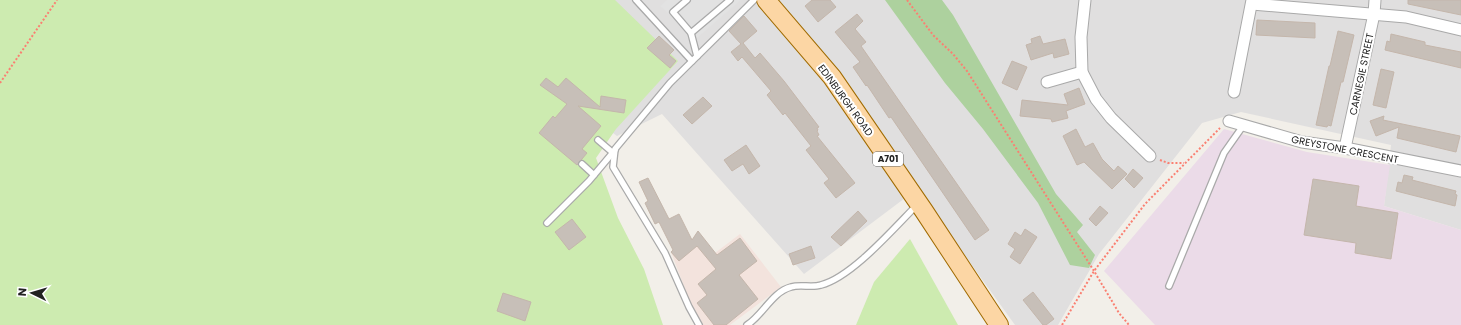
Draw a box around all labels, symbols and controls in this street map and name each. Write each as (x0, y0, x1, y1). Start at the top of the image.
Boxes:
street label: CARNEGIE STREET (1345, 31, 1378, 117)
street label: EDINBURGH ROAD (814, 61, 877, 139)
street label: GREYSTONE CRESCENT (1290, 132, 1400, 167)
road number: A701 (873, 152, 903, 166)
north arrow (12, 273, 52, 313)
text: N (14, 287, 30, 297)

